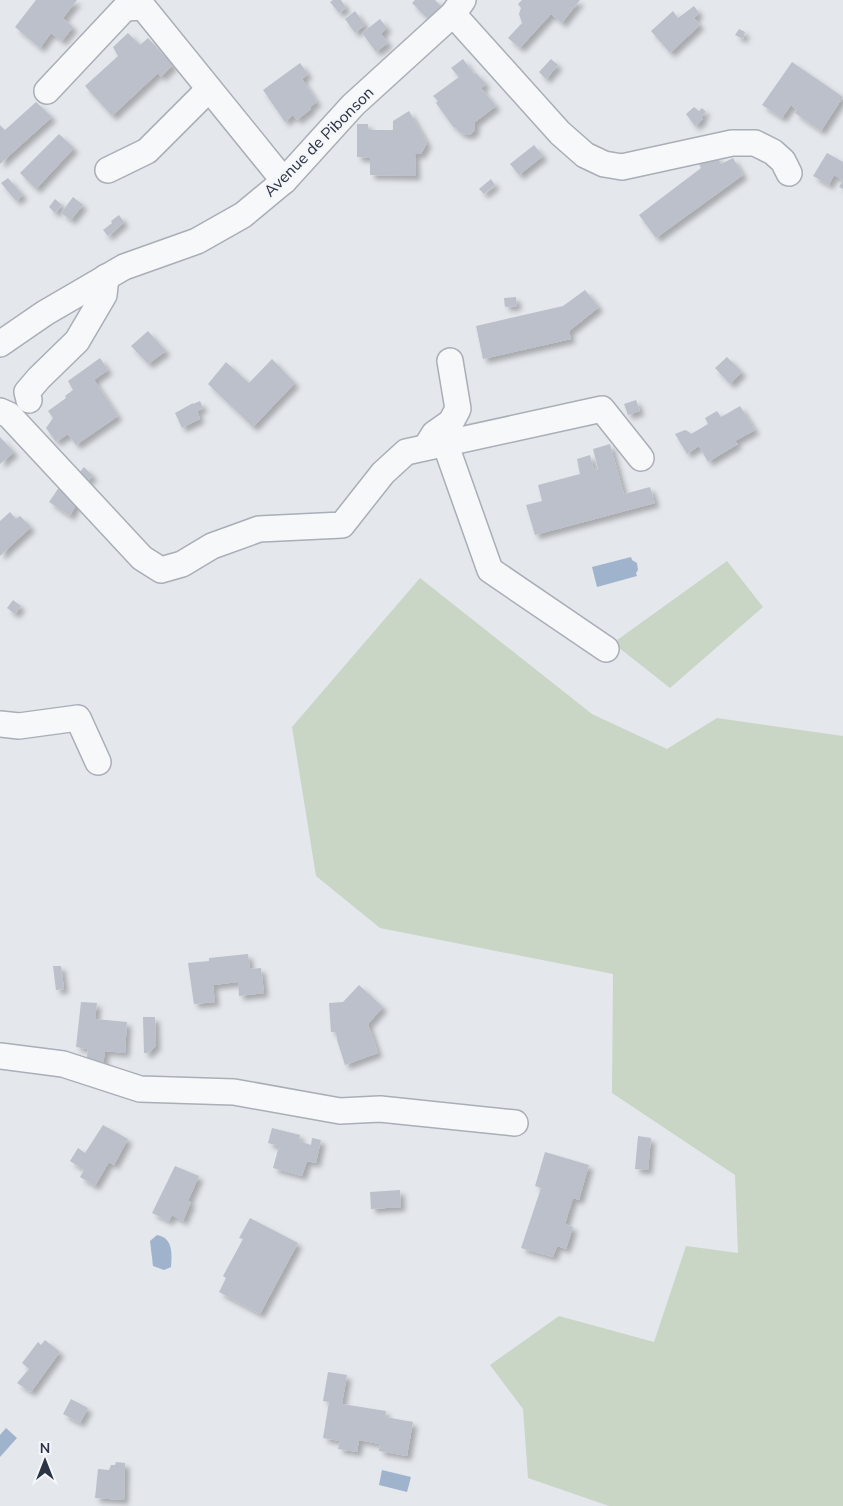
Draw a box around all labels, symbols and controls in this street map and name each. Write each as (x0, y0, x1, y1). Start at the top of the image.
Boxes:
street label: Avenue de Pibonson (259, 82, 379, 202)
north arrow (20, 1436, 70, 1486)
text: N (40, 1439, 50, 1458)

